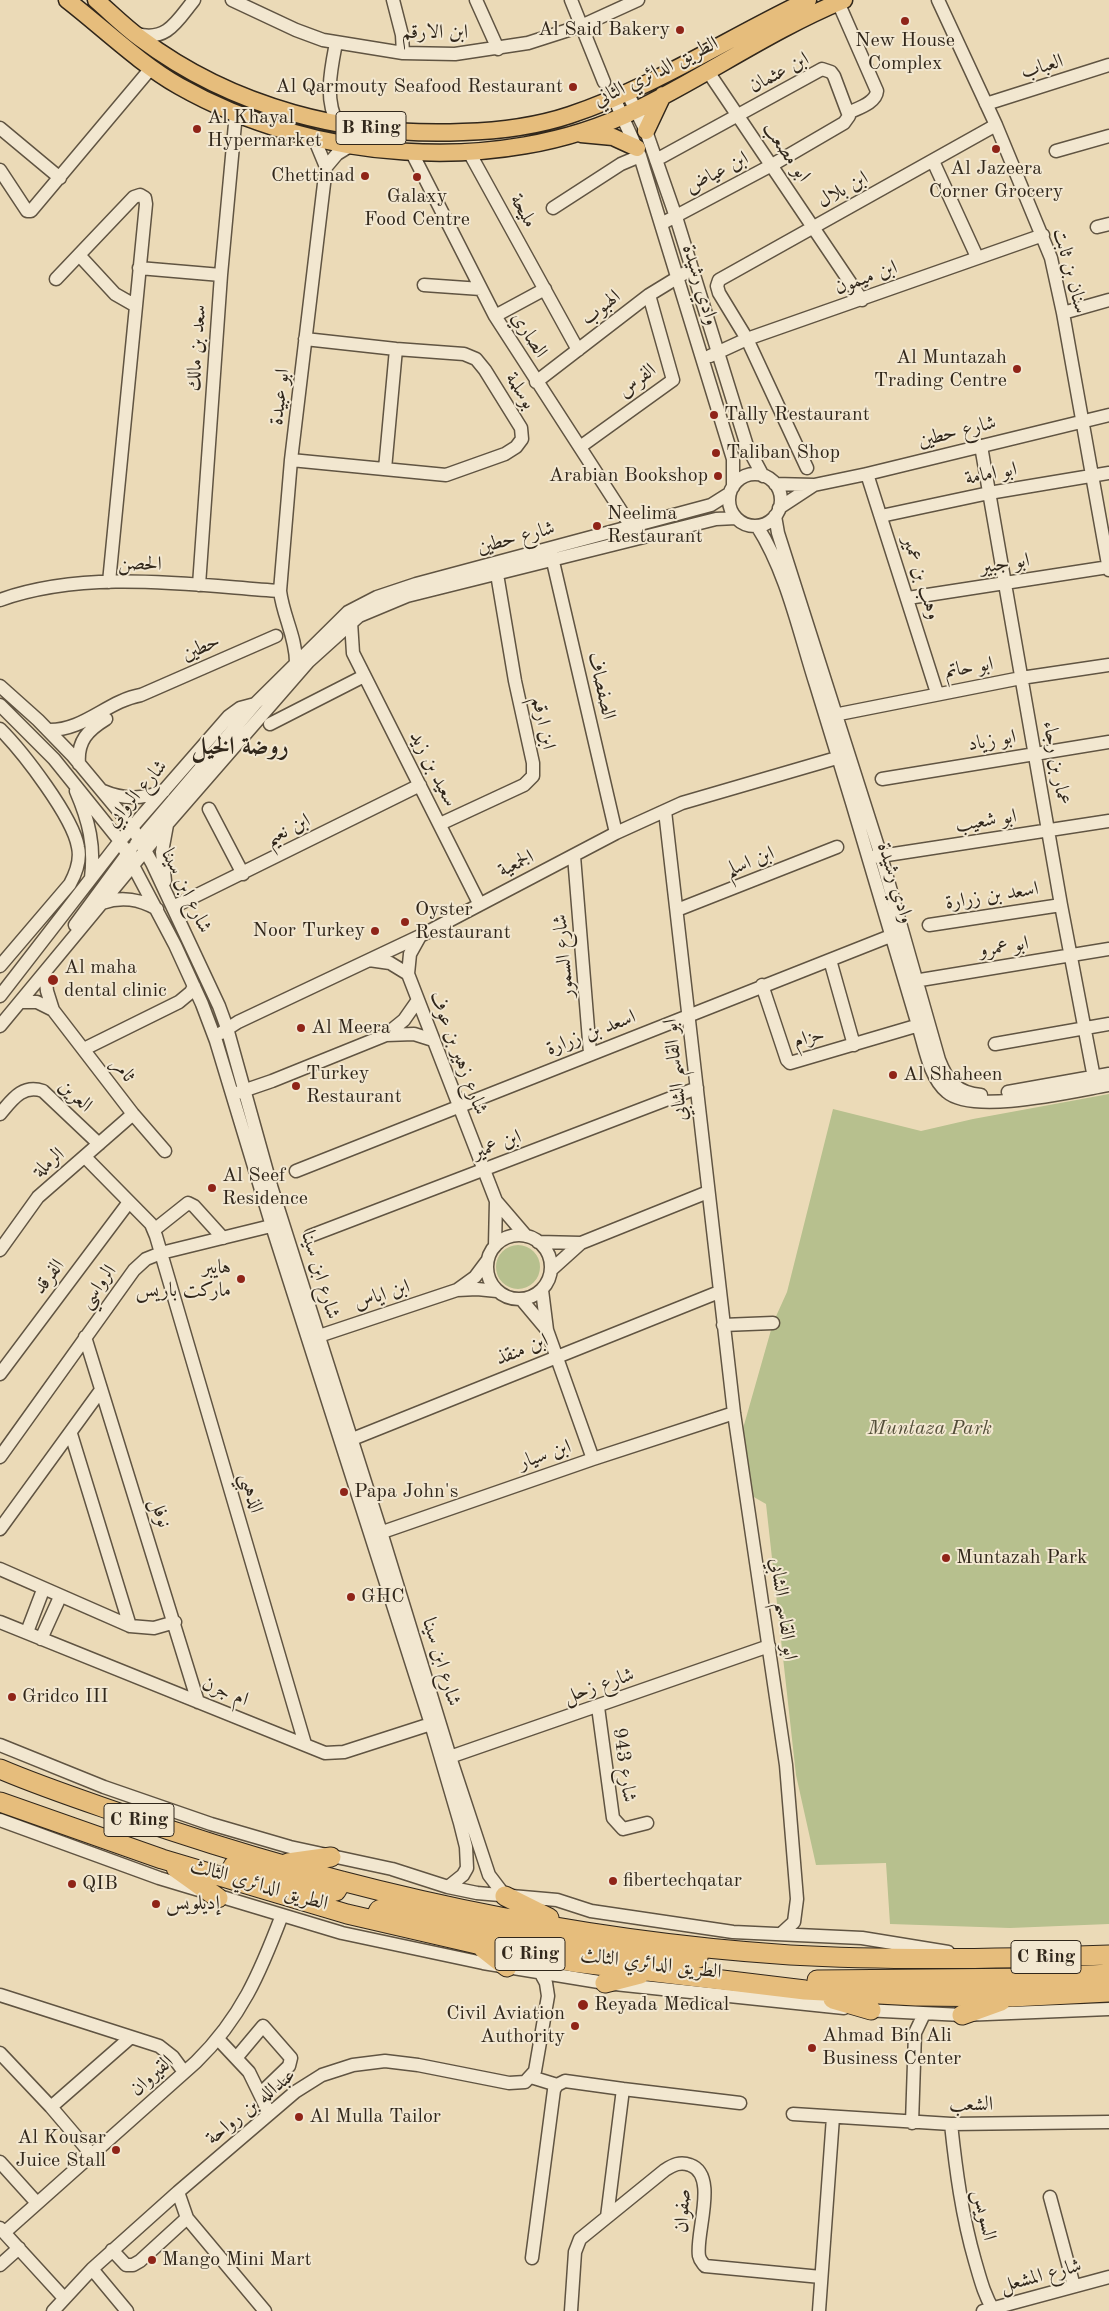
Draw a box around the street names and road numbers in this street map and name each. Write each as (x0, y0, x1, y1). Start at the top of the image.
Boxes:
street label: ابن الارقم (402, 21, 468, 45)
street label: الطريق الدائري الثاني (590, 31, 722, 113)
street label: ابن عثمان (745, 47, 813, 99)
street label: العباب (1018, 49, 1066, 85)
road number: B Ring (336, 112, 406, 144)
street label: ابو مصعب (757, 117, 815, 187)
street label: ابن عياض (681, 146, 753, 200)
street label: ابن بلال (813, 166, 873, 214)
street label: مليحة (504, 190, 542, 232)
street label: سنان بن ثابت (1047, 226, 1093, 316)
street label: وادي رشيدة (676, 242, 724, 328)
street label: ابن ميمون (831, 256, 901, 300)
street label: الهبوب (576, 285, 626, 331)
street label: سعد بن مالك (182, 304, 212, 392)
street label: الصاري (506, 307, 552, 363)
street label: الفرس (613, 359, 661, 403)
street label: ابو عبيدة (265, 367, 295, 427)
street label: بوسلمة (499, 368, 541, 414)
street label: شارع حطين (915, 411, 999, 453)
street label: ابو امامة (963, 457, 1019, 491)
street label: شارع حطين (474, 516, 558, 560)
street label: وهب بن عمير (896, 533, 946, 623)
street label: ابو جبير (979, 548, 1031, 580)
street label: الحصن (118, 551, 162, 577)
street label: حطين (178, 629, 224, 667)
street label: الصفصاف (582, 650, 620, 722)
street label: ابو حاتم (943, 652, 995, 684)
street label: ابن ارقم (526, 694, 560, 752)
street label: عمار بن رجاء (1037, 719, 1075, 807)
street label: ابو زياد (966, 725, 1018, 757)
street label: سعيد بن زيد (404, 727, 462, 811)
street label: شارع الروابي (101, 755, 173, 833)
street label: ابو شعيب (954, 804, 1018, 838)
street label: ابن نعيم (262, 809, 314, 851)
street label: وادي رشيدة (871, 840, 919, 926)
street label: ابن اسلم (722, 841, 778, 883)
street label: شارع ابن سينا (155, 845, 217, 937)
street label: الجمعية (494, 845, 538, 883)
street label: اسعد بن زرارة (944, 877, 1040, 915)
street label: شارع السمور (548, 913, 580, 999)
street label: ابو عمرو (978, 931, 1030, 963)
street label: شارع زهير بن عوف (423, 988, 493, 1118)
street label: اسعد بن زرارة (543, 1005, 639, 1061)
street label: ابو القاسم الشابي (659, 1018, 693, 1122)
street label: حزام (791, 1022, 827, 1054)
street label: ثامر (106, 1053, 140, 1087)
street label: العرين (53, 1074, 97, 1118)
street label: ابن عمير (469, 1125, 525, 1165)
street label: الرملة (28, 1143, 70, 1183)
street label: شارع ابن سينا (295, 1228, 345, 1322)
street label: الفرقد (28, 1255, 70, 1299)
street label: الرواسي (74, 1260, 122, 1314)
street label: ابن اياس (351, 1275, 413, 1315)
street label: ابن منقذ (492, 1329, 552, 1371)
street label: ابن سيار (516, 1435, 574, 1475)
street label: الذهبي (234, 1470, 268, 1516)
street label: نوفل (144, 1495, 176, 1531)
street label: ابو القاسم الشابي (764, 1556, 802, 1662)
street label: شارع ابن سينا (416, 1615, 466, 1709)
street label: شارع زحل (560, 1663, 638, 1709)
street label: ام جرن (198, 1672, 252, 1712)
street label: شارع 943 (607, 1726, 641, 1804)
road number: C Ring (104, 1804, 174, 1836)
street label: الطريق الدائري الثالث (187, 1854, 331, 1916)
road number: C Ring (495, 1938, 565, 1970)
road number: C Ring (1011, 1940, 1081, 1974)
street label: الطريق الدائري الثالث (579, 1943, 723, 1985)
street label: القيروان (125, 2050, 179, 2102)
street label: عبدالله بن رواحة (201, 2063, 301, 2151)
street label: الشعب (949, 2093, 993, 2117)
street label: السويس (967, 2187, 1001, 2243)
street label: صفوان (670, 2188, 696, 2234)
street label: شارع المشعل (998, 2254, 1084, 2298)

